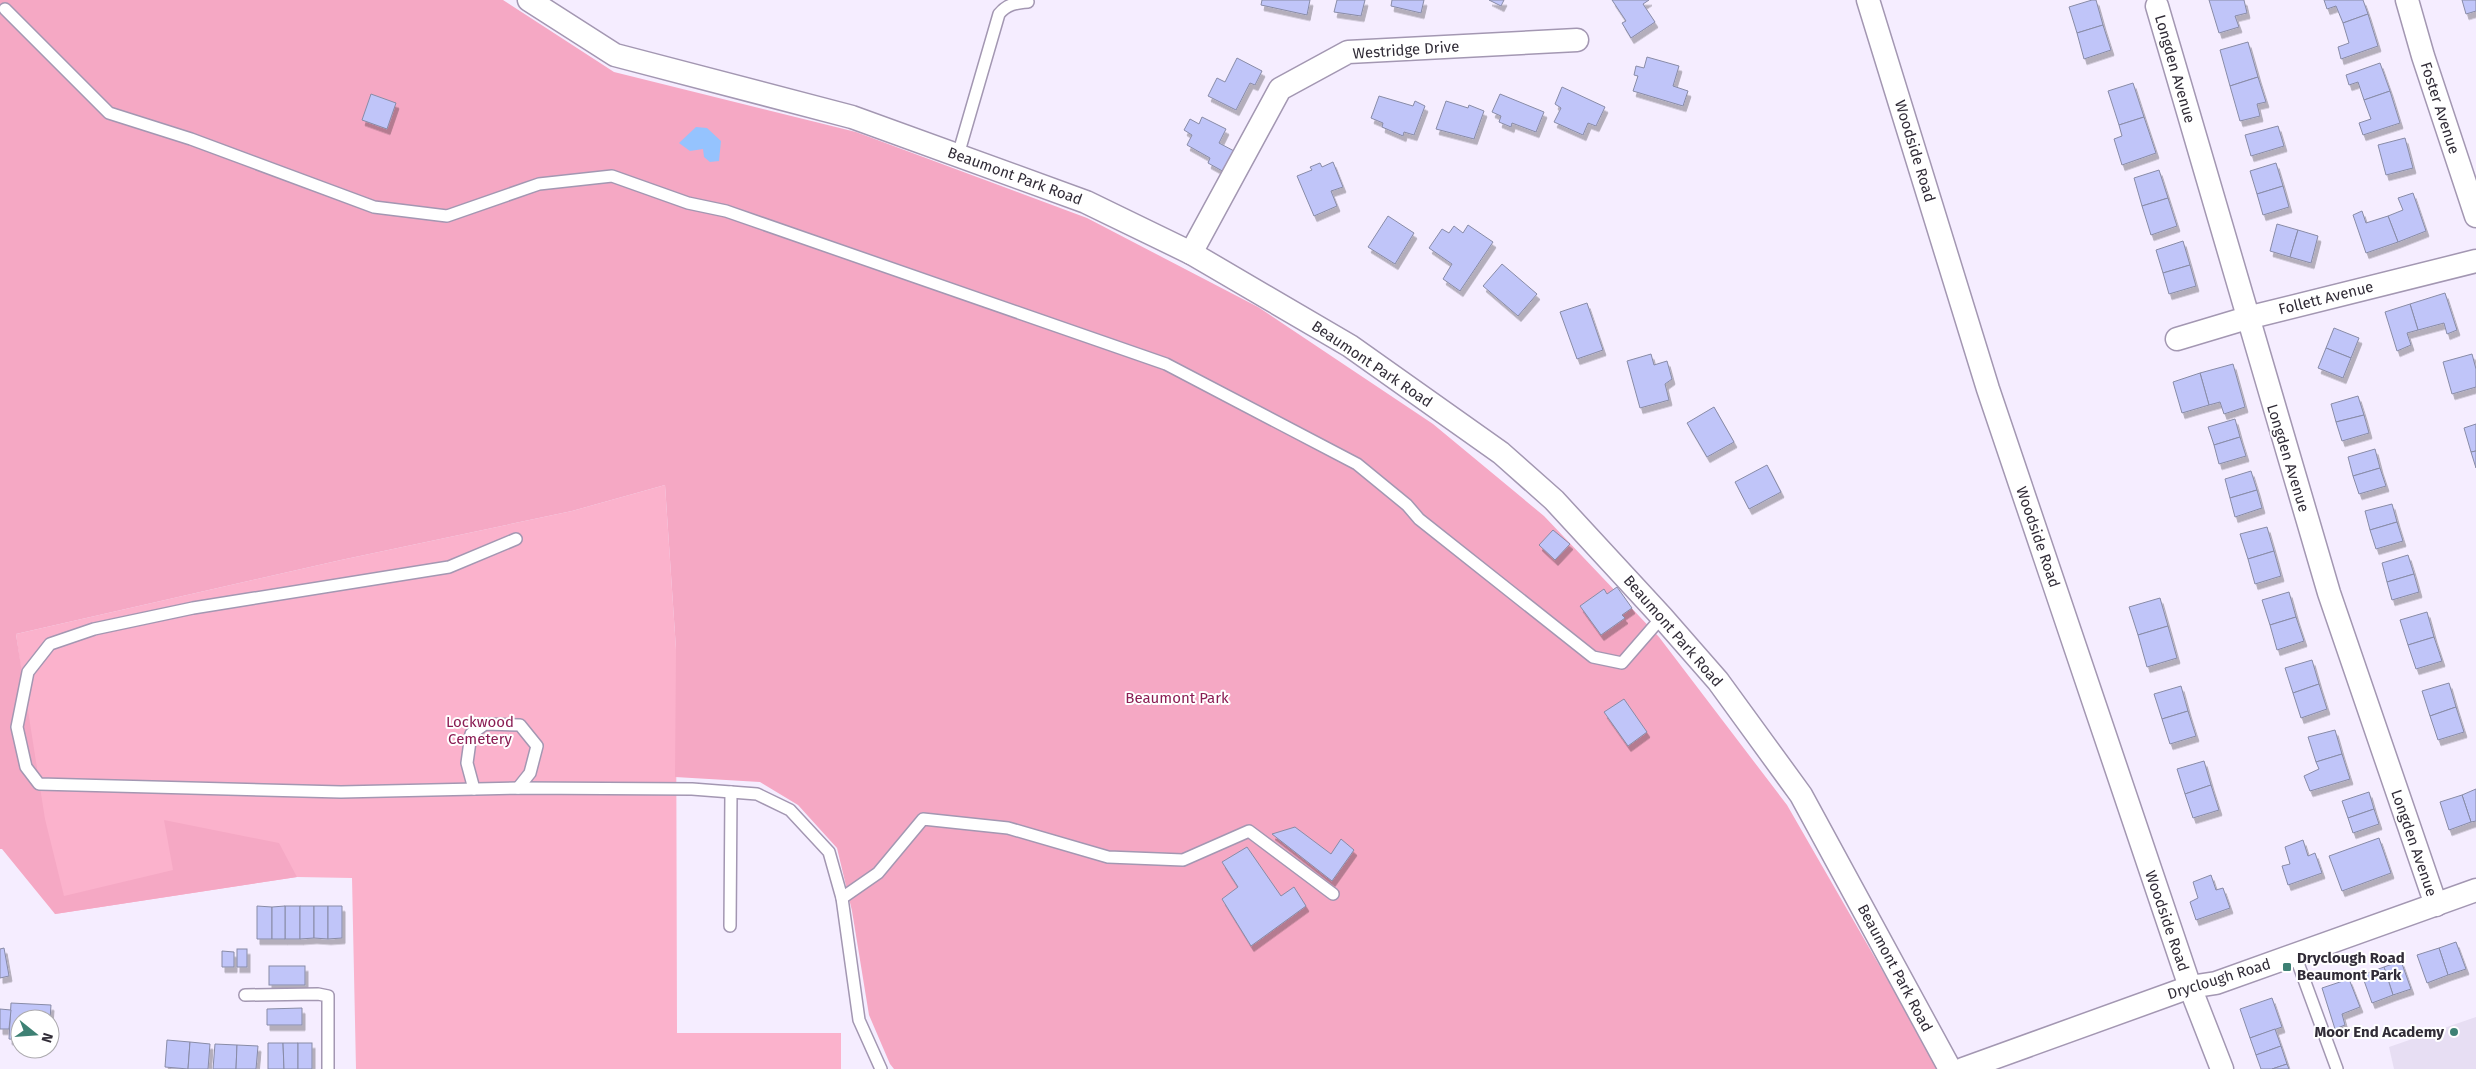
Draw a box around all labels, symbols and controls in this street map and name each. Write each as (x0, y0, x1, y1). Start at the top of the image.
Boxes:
street label: Longden Avenue (2151, 13, 2199, 125)
street label: Westridge Drive (1352, 37, 1460, 63)
street label: Foster Avenue (2417, 60, 2463, 156)
street label: Woodside Road (1891, 98, 1939, 204)
street label: Beaumont Park Road (945, 143, 1085, 209)
street label: Follett Avenue (2277, 278, 2375, 318)
street label: Beaumont Park Road (1308, 317, 1436, 411)
street label: Longden Avenue (2263, 402, 2313, 514)
street label: Woodside Road (2012, 484, 2064, 590)
street label: Beaumont Park Road (1620, 572, 1726, 690)
park label: Beaumont Park (1125, 689, 1229, 707)
park label: Lockwood Cemetery (446, 713, 514, 748)
street label: Longden Avenue (2387, 787, 2441, 899)
street label: Woodside Road (2141, 868, 2193, 974)
street label: Beaumont Park Road (1854, 901, 1936, 1035)
place label: Dryclough Road Beaumont Park (2297, 949, 2405, 984)
street label: Dryclough Road (2165, 955, 2273, 1003)
marker: Dryclough Road Beaumont Park (2281, 961, 2293, 973)
north arrow (10, 1009, 60, 1059)
place label: Moor End Academy (2314, 1023, 2444, 1041)
marker: Moor End Academy (2448, 1026, 2460, 1038)
text: N (37, 1031, 56, 1045)

